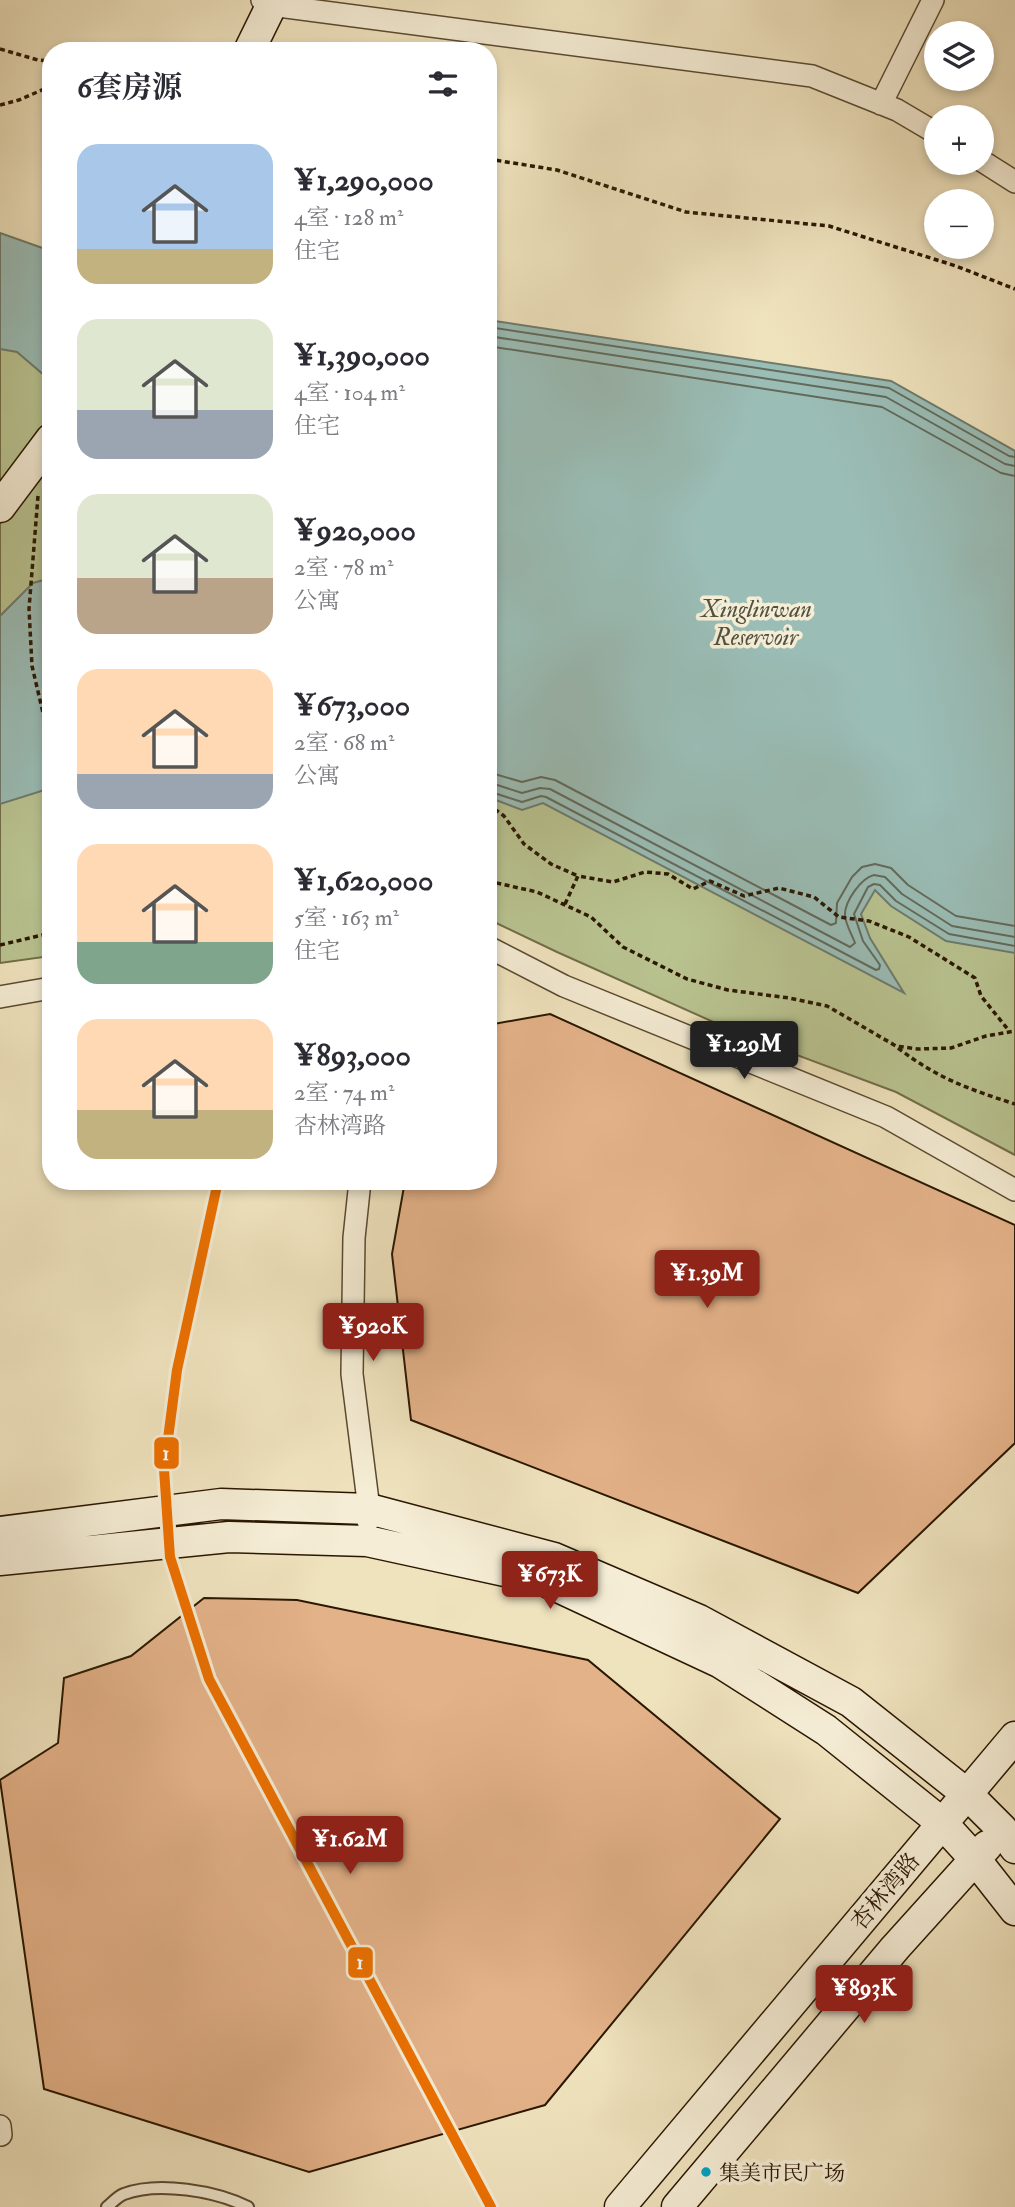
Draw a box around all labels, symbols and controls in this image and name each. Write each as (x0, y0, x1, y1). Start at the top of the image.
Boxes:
map controls (924, 21, 994, 259)
button: layers (924, 21, 994, 91)
icon: filters (424, 65, 462, 103)
text: 6套房源 (77, 69, 182, 106)
button: + (924, 105, 994, 175)
text: ¥1,290,000 (294, 162, 434, 199)
icon: home (133, 172, 217, 256)
button: − (924, 189, 994, 259)
text: 4室 · 128 m² (294, 203, 403, 232)
text: 住宅 (294, 236, 340, 265)
text: ¥1,390,000 (294, 337, 430, 374)
icon: home (133, 347, 217, 431)
text: 4室 · 104 m² (294, 378, 405, 407)
text: 住宅 (294, 411, 340, 440)
text: ¥920,000 (294, 512, 416, 549)
icon: home (133, 522, 217, 606)
text: 2室 · 78 m² (294, 553, 393, 582)
text: 公寓 (294, 586, 340, 615)
water label: Xinglinwan Reservoir (699, 594, 812, 653)
text: ¥673,000 (294, 687, 410, 724)
icon: home (133, 697, 217, 781)
text: 2室 · 68 m² (294, 728, 394, 757)
text: 公寓 (294, 761, 340, 790)
text: ¥1,620,000 (294, 862, 433, 899)
icon: home (133, 872, 217, 956)
text: 5室 · 163 m² (294, 903, 399, 932)
text: 住宅 (294, 936, 340, 965)
pin: ¥1.29M (687, 1021, 801, 1081)
text: ¥1.29M (706, 1029, 782, 1058)
text: ¥893,000 (294, 1037, 411, 1074)
icon: home (133, 1047, 217, 1131)
text: 2室 · 74 m² (294, 1078, 394, 1107)
text: 杏林湾路 (294, 1111, 386, 1140)
pin: ¥1.39M (650, 1250, 764, 1310)
text: ¥1.39M (671, 1258, 743, 1287)
pin: ¥920K (324, 1304, 422, 1363)
text: ¥920K (339, 1311, 407, 1340)
line badge: 1 (153, 1436, 180, 1470)
text: 1 (163, 1442, 170, 1466)
pin: ¥673K (501, 1552, 599, 1611)
text: ¥673K (518, 1559, 582, 1588)
pin: ¥1.62M (293, 1816, 407, 1876)
text: ¥1.62M (312, 1824, 388, 1853)
street label: 杏林湾路 (845, 1847, 926, 1936)
line badge: 1 (347, 1946, 374, 1979)
text: 1 (357, 1951, 364, 1975)
pin: ¥893K (815, 1966, 913, 2025)
text: ¥893K (832, 1973, 896, 2002)
place label: 集美市民广场 (719, 2160, 845, 2187)
marker: 集美市民广场 (699, 2165, 713, 2179)

